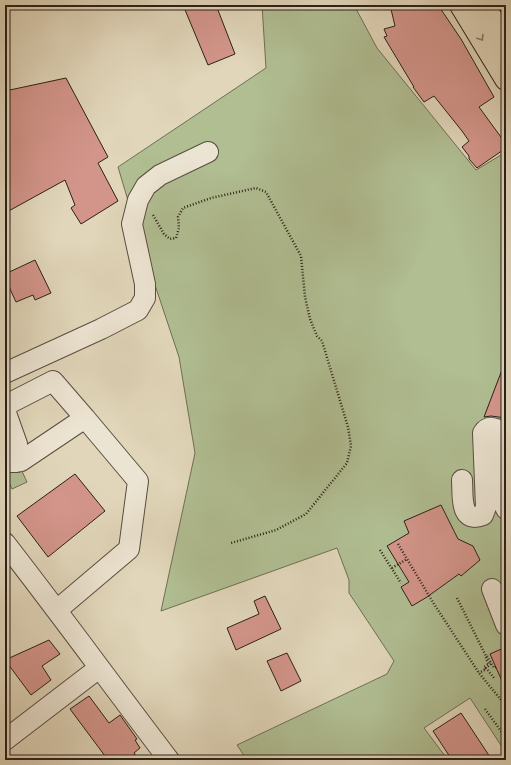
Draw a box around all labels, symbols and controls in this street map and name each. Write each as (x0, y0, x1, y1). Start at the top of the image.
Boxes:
one-way arrow (476, 34, 484, 41)

